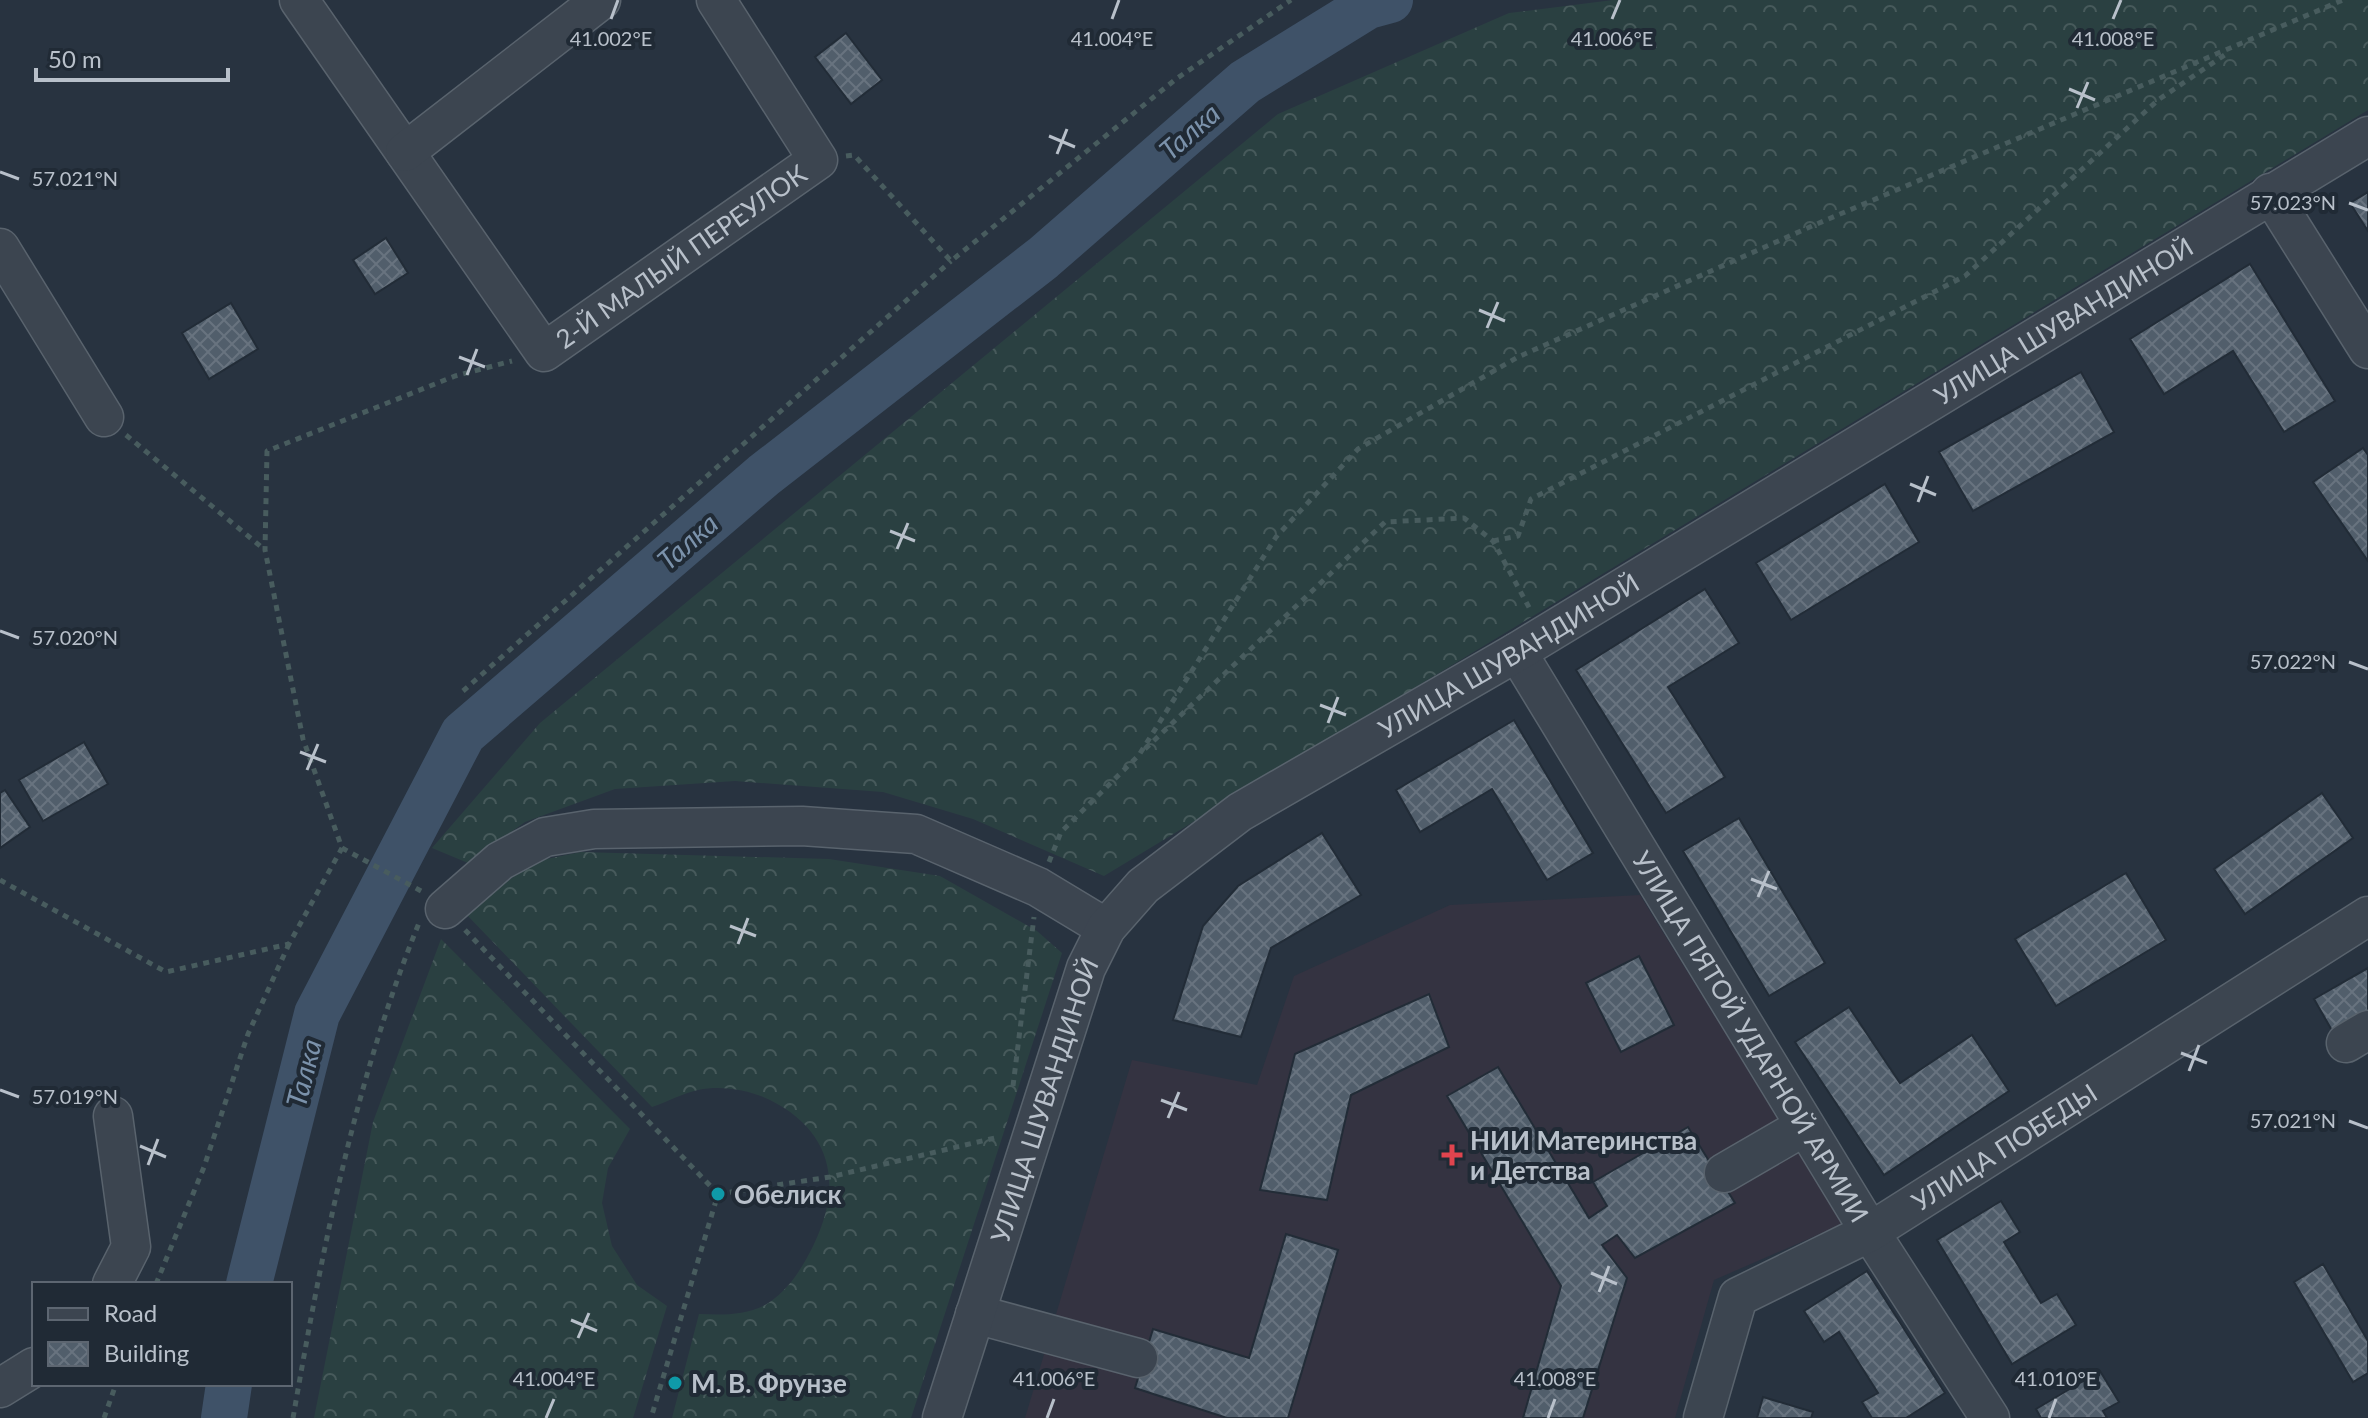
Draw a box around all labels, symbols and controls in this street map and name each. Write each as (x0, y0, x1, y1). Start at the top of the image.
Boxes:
text: 41.002°E (570, 26, 652, 50)
text: 41.004°E (1071, 26, 1153, 50)
text: 41.006°E (1571, 26, 1653, 50)
text: 41.008°E (2072, 26, 2154, 50)
scale bar (36, 32, 228, 82)
text: 50 m (48, 44, 102, 73)
water label: Талка (1152, 96, 1226, 166)
street label: 2-Й МАЛЫЙ ПЕРЕУЛОК (549, 157, 813, 355)
text: 57.021°N (32, 166, 118, 190)
text: 57.023°N (2250, 190, 2336, 214)
street label: УЛИЦА ШУВАНДИНОЙ (1928, 230, 2199, 411)
water label: Талка (650, 506, 724, 576)
street label: УЛИЦА ШУВАНДИНОЙ (1373, 566, 1645, 745)
text: 57.020°N (32, 625, 118, 649)
text: 57.022°N (2250, 649, 2336, 673)
street label: УЛИЦА ПЯТОЙ УДАРНОЙ АРМИИ (1626, 845, 1876, 1228)
street label: УЛИЦА ШУВАНДИНОЙ (983, 952, 1105, 1246)
water label: Талка (278, 1035, 328, 1111)
street label: УЛИЦА ПОБЕДЫ (1906, 1076, 2103, 1217)
text: 57.019°N (32, 1084, 118, 1108)
text: 57.021°N (2250, 1108, 2336, 1132)
place label: НИИ Материнства и Детства (1470, 1124, 1697, 1186)
marker: НИИ Материнства и Детства (1441, 1144, 1463, 1166)
place label: Обелиск (734, 1178, 842, 1210)
marker: Обелиск (709, 1185, 727, 1203)
legend (32, 1282, 292, 1386)
text: Road (104, 1298, 157, 1327)
text: Building (104, 1338, 189, 1367)
text: 41.004°E (513, 1366, 595, 1390)
text: 41.006°E (1013, 1366, 1095, 1390)
text: 41.008°E (1514, 1366, 1596, 1390)
text: 41.010°E (2015, 1366, 2097, 1390)
place label: М. В. Фрунзе (691, 1367, 847, 1399)
marker: М. В. Фрунзе (666, 1374, 684, 1392)

